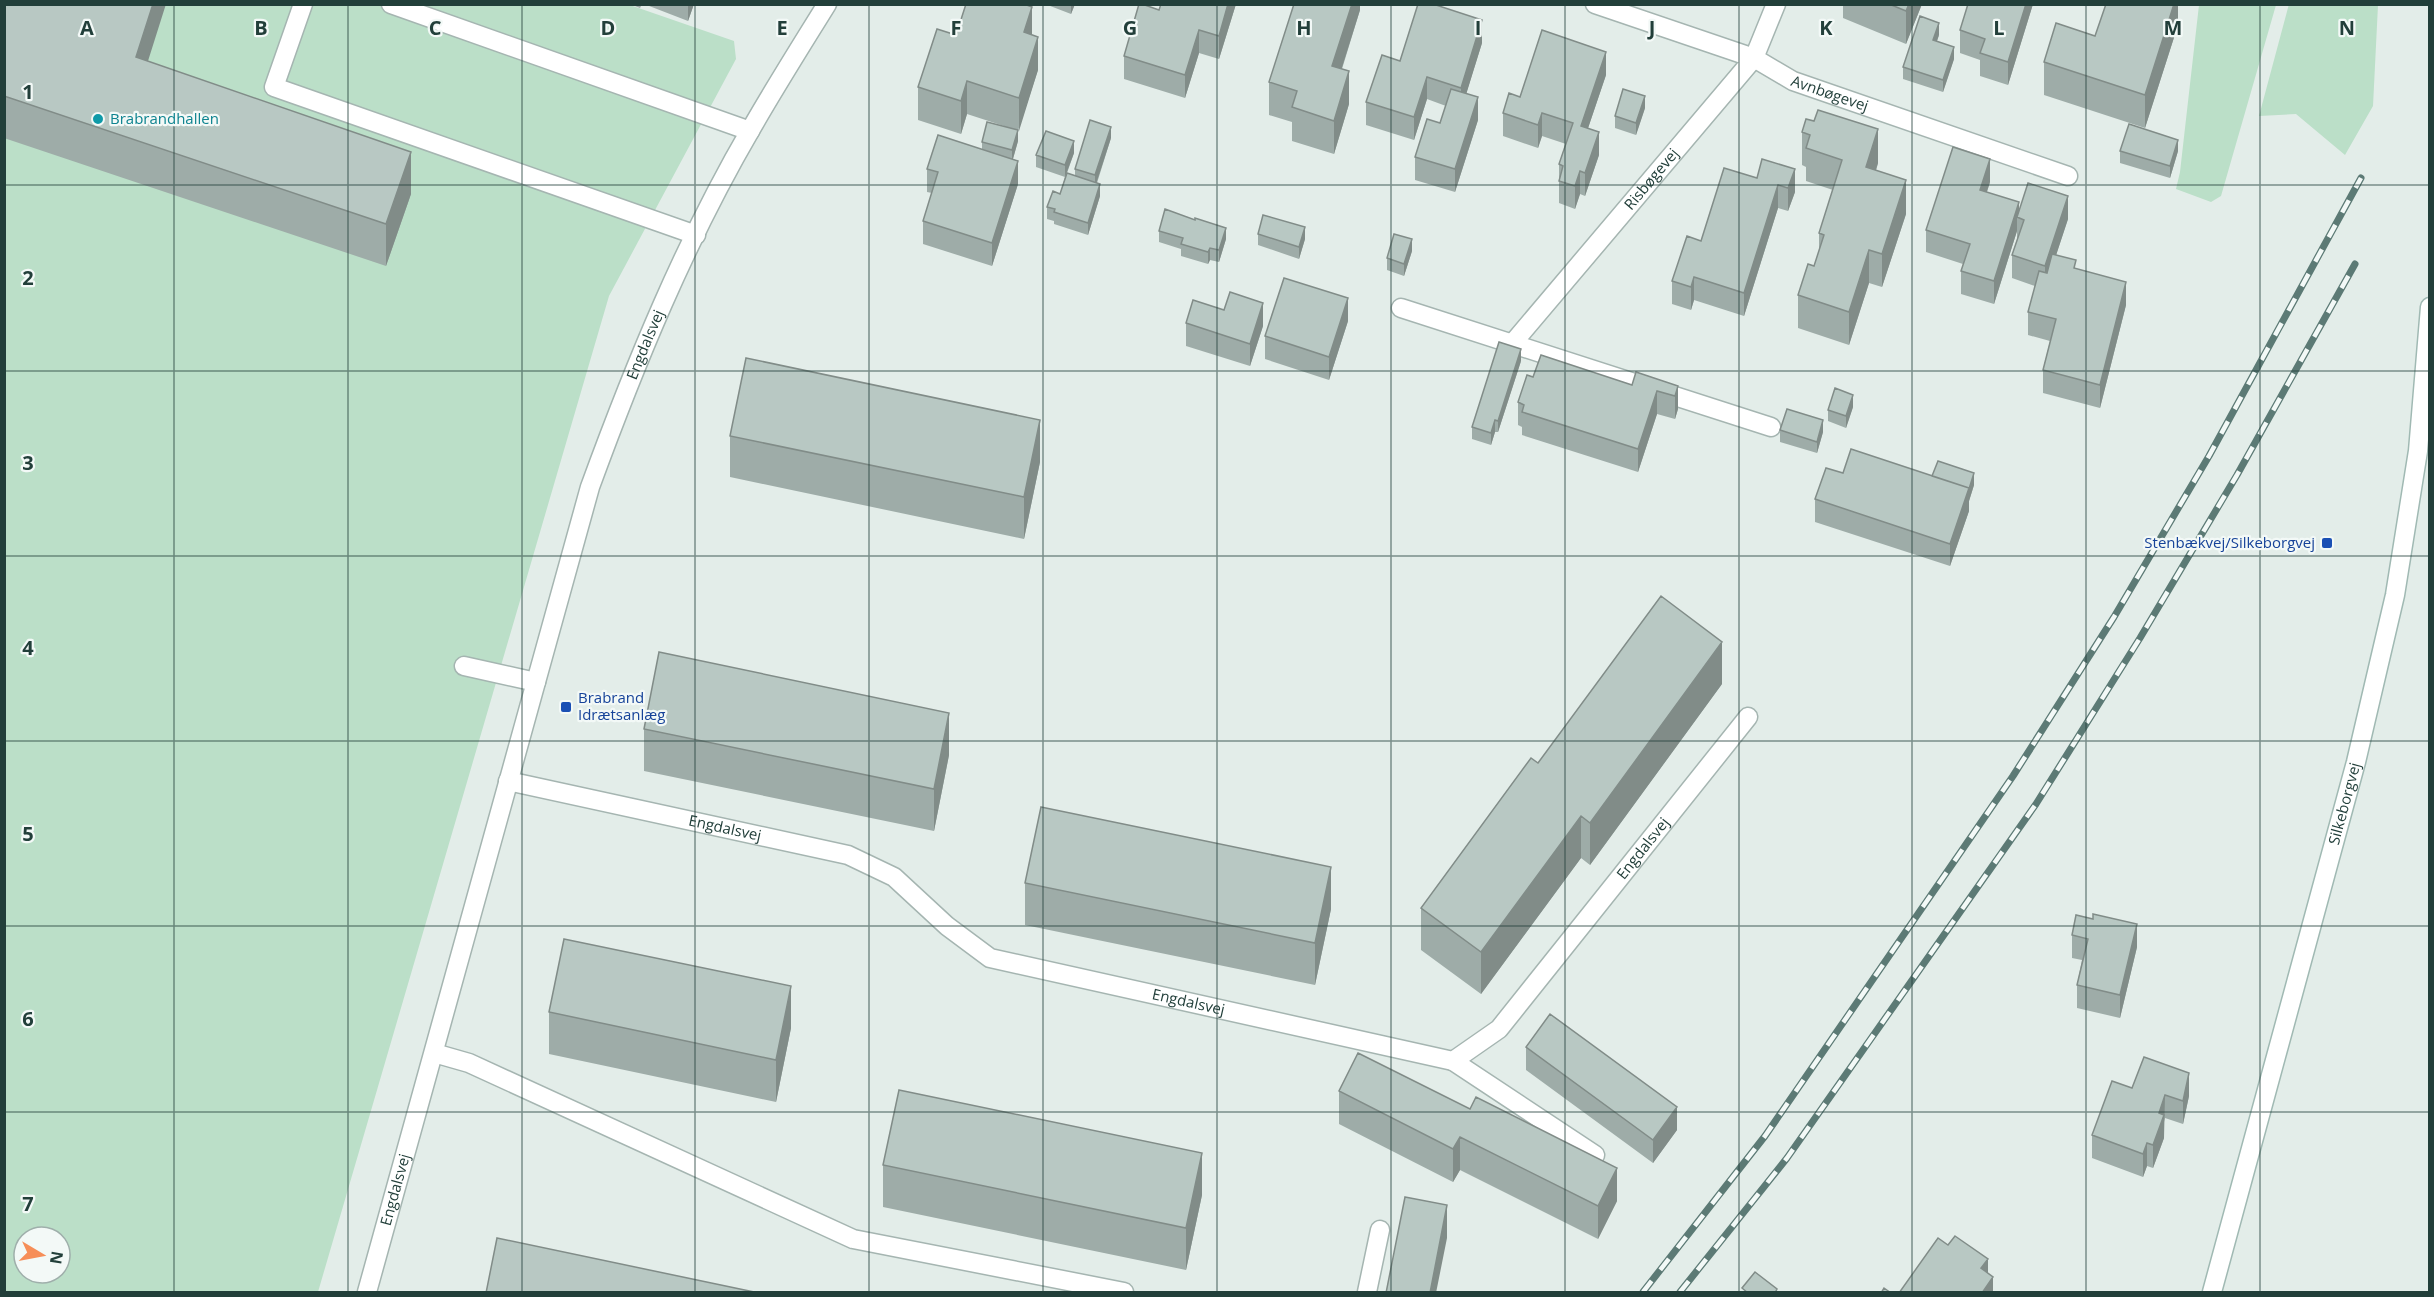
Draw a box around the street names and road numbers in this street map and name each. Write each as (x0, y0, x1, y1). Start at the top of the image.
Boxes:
street label: Avnbøgevej (1789, 70, 1871, 115)
street label: Risbøgevej (1619, 143, 1683, 213)
street label: Engdalsvej (621, 306, 668, 382)
street label: Silkeborgvej (2323, 760, 2364, 847)
street label: Engdalsvej (687, 810, 763, 845)
street label: Engdalsvej (1611, 813, 1673, 883)
street label: Engdalsvej (1150, 983, 1227, 1019)
street label: Engdalsvej (375, 1151, 414, 1228)

